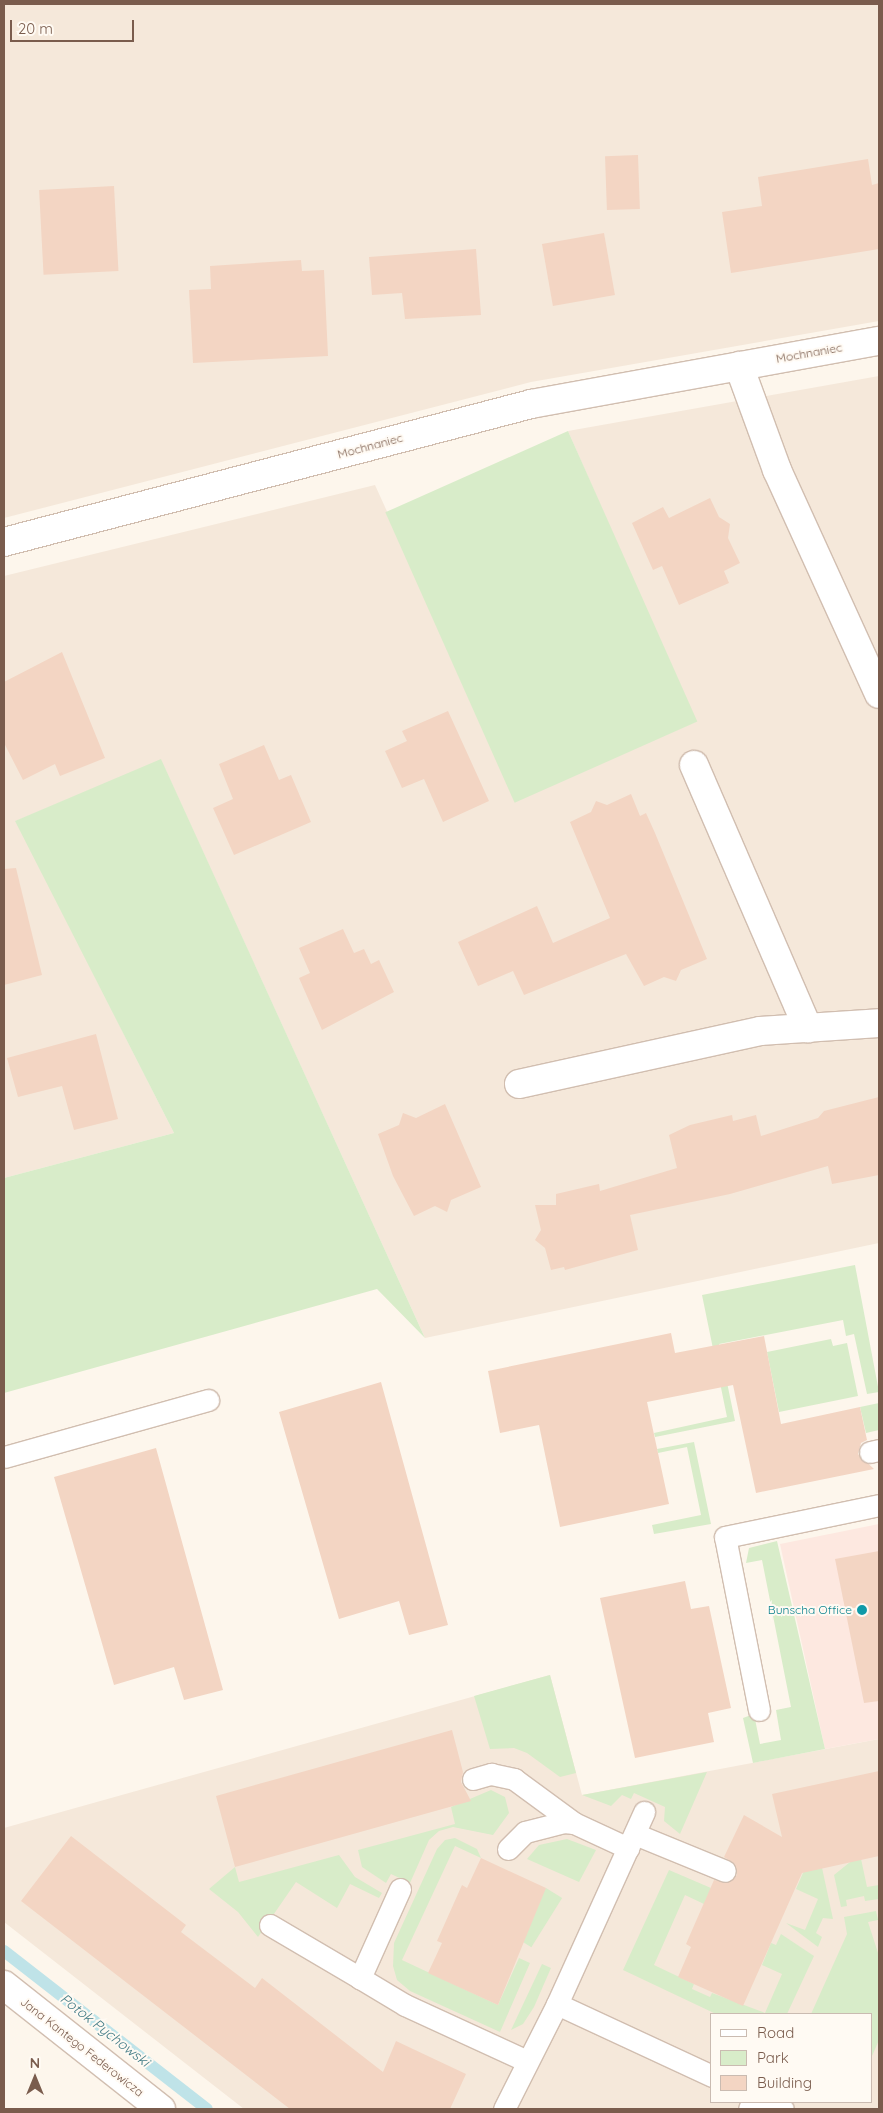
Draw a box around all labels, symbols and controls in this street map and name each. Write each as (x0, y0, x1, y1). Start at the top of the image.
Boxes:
scale bar (12, 10, 136, 42)
text: 20 m (18, 19, 53, 38)
street label: Mochnaniec (775, 340, 843, 366)
street label: Mochnaniec (336, 430, 404, 462)
place label: Bunscha Office (768, 1603, 852, 1617)
marker: Bunscha Office (856, 1604, 868, 1616)
water label: Potok Pychowski (57, 1990, 153, 2070)
street label: Jana Kantego Federowicza (18, 1994, 146, 2100)
legend (710, 2013, 873, 2103)
text: Road (757, 2023, 794, 2042)
text: Park (757, 2048, 789, 2067)
north arrow (10, 2053, 60, 2103)
text: N (30, 2054, 40, 2072)
text: Building (757, 2073, 812, 2092)

